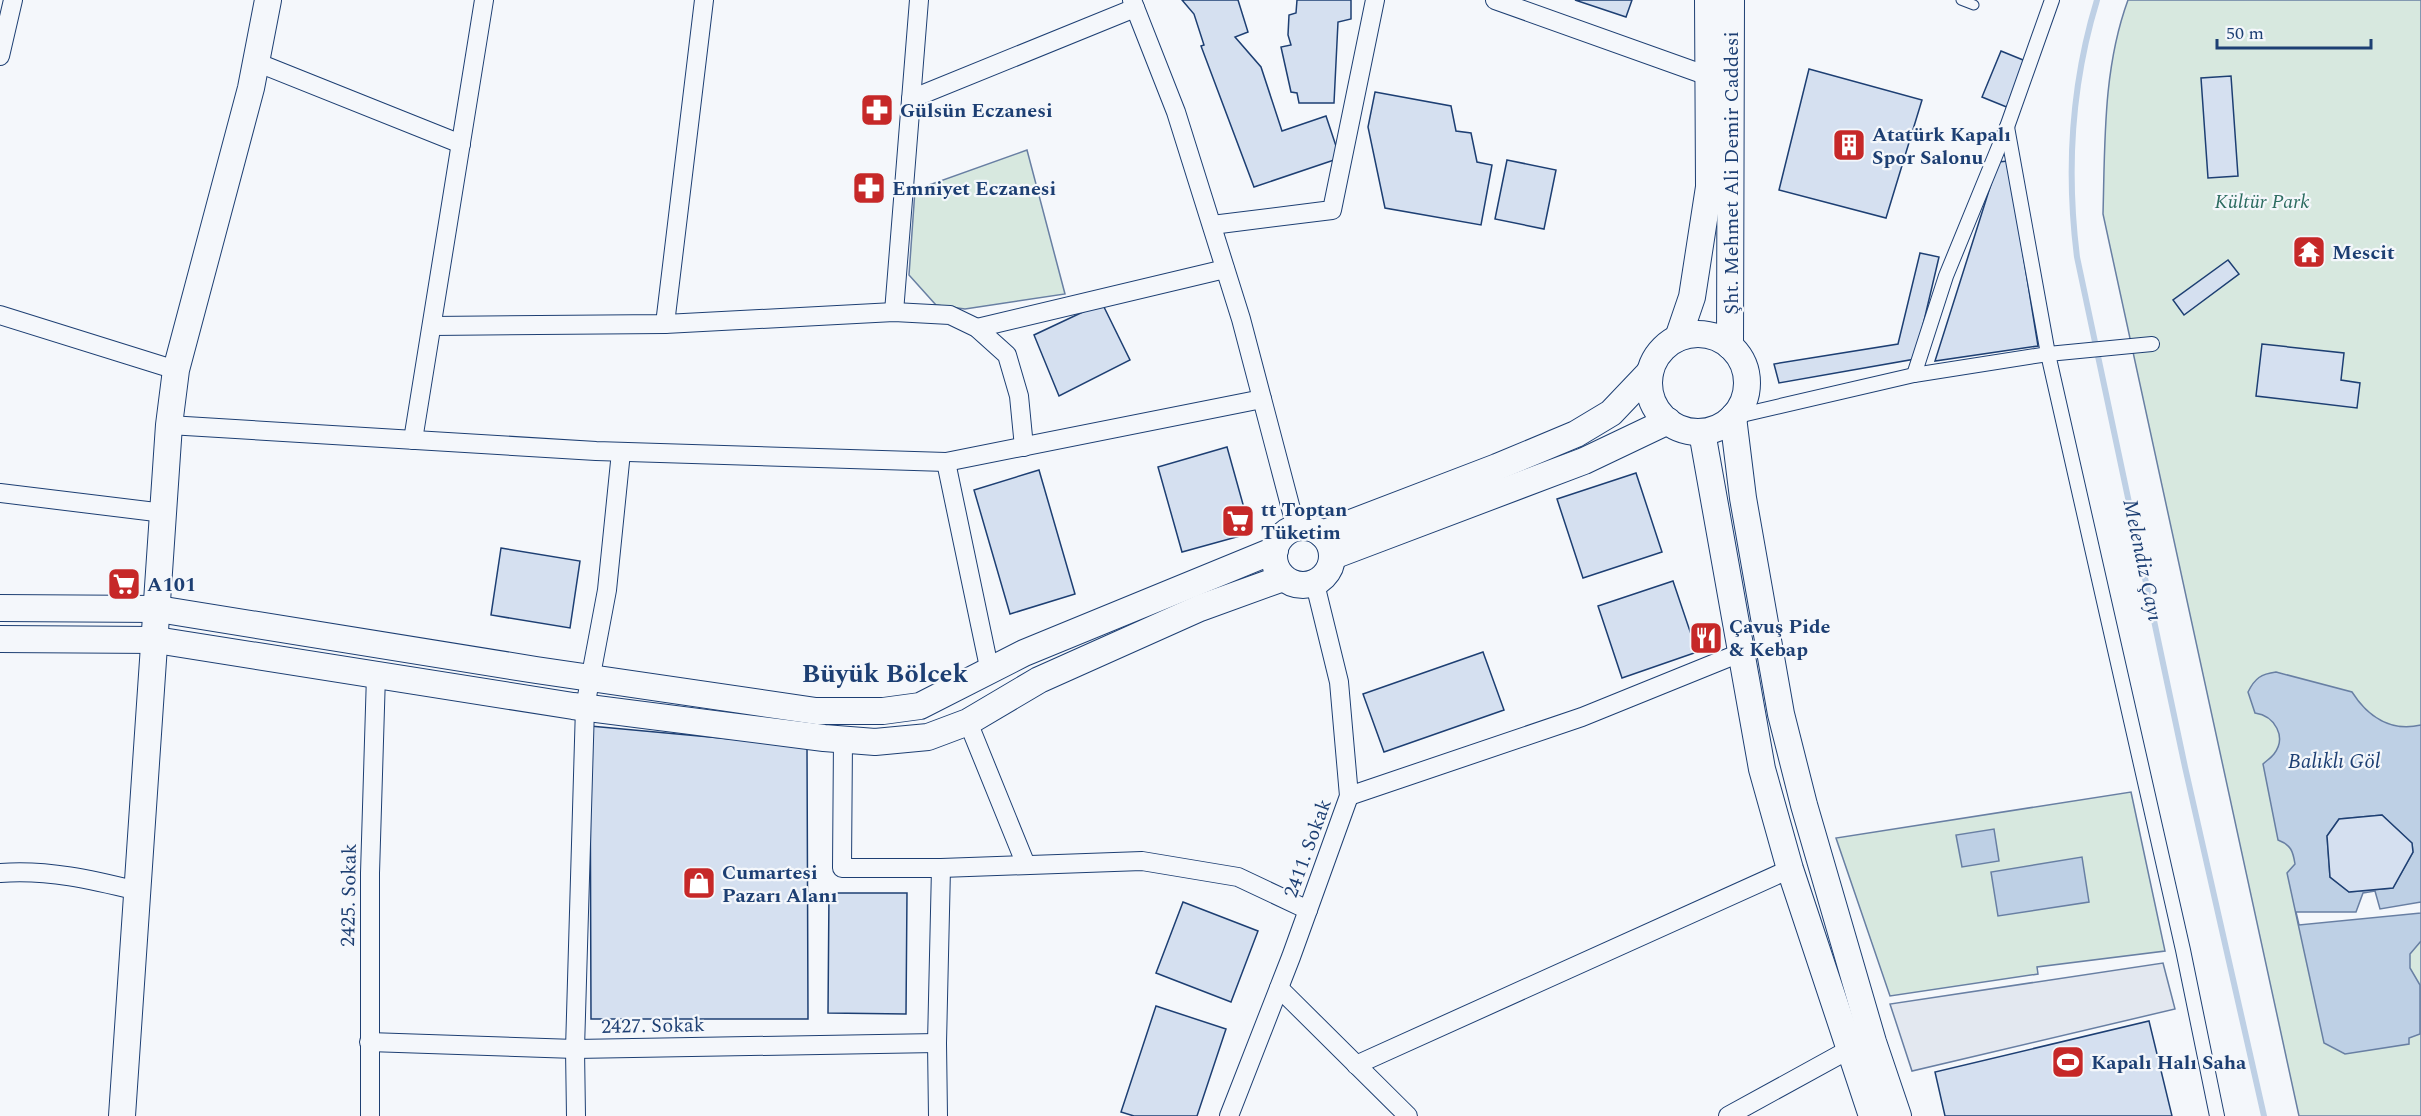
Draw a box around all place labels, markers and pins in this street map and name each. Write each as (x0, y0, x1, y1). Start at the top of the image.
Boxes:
pharmacy icon: Gülsün Eczanesi (859, 92, 895, 128)
place label: Gülsün Eczanesi (900, 96, 1053, 126)
place label: Atatürk Kapalı Spor Salonu (1872, 120, 2011, 173)
building icon: Atatürk Kapalı Spor Salonu (1831, 127, 1867, 163)
pharmacy icon: Emniyet Eczanesi (851, 170, 887, 206)
place label: Emniyet Eczanesi (892, 174, 1056, 204)
temple icon: Mescit (2291, 234, 2327, 270)
place label: Mescit (2332, 238, 2395, 268)
place label: tt Toptan Tüketim (1261, 495, 1347, 548)
supermarket icon: tt Toptan Tüketim (1220, 503, 1256, 539)
supermarket icon: A101 (106, 566, 142, 602)
place label: A101 (147, 570, 196, 600)
place label: Çavuş Pide & Kebap (1729, 612, 1831, 665)
restaurant icon: Çavuş Pide & Kebap (1688, 620, 1724, 656)
place label: Cumartesi Pazarı Alanı (722, 858, 837, 911)
shop icon: Cumartesi Pazarı Alanı (681, 865, 717, 901)
sports icon: Kapalı Halı Saha (2050, 1044, 2086, 1080)
place label: Kapalı Halı Saha (2091, 1048, 2247, 1078)

